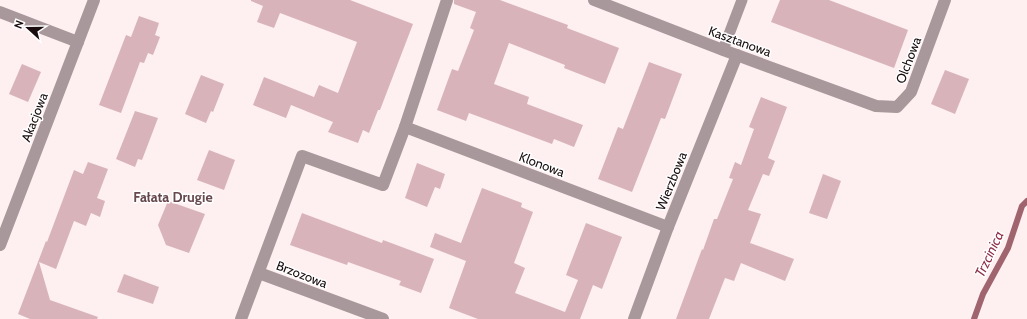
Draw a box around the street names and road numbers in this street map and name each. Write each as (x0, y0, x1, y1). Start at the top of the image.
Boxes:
street label: Kasztanowa (706, 22, 774, 60)
street label: Olchowa (892, 34, 924, 86)
street label: Akacjowa (17, 89, 52, 144)
street label: Klonowa (517, 148, 568, 180)
street label: Wierzbowa (652, 149, 690, 213)
street label: Brzozowa (274, 257, 331, 291)

